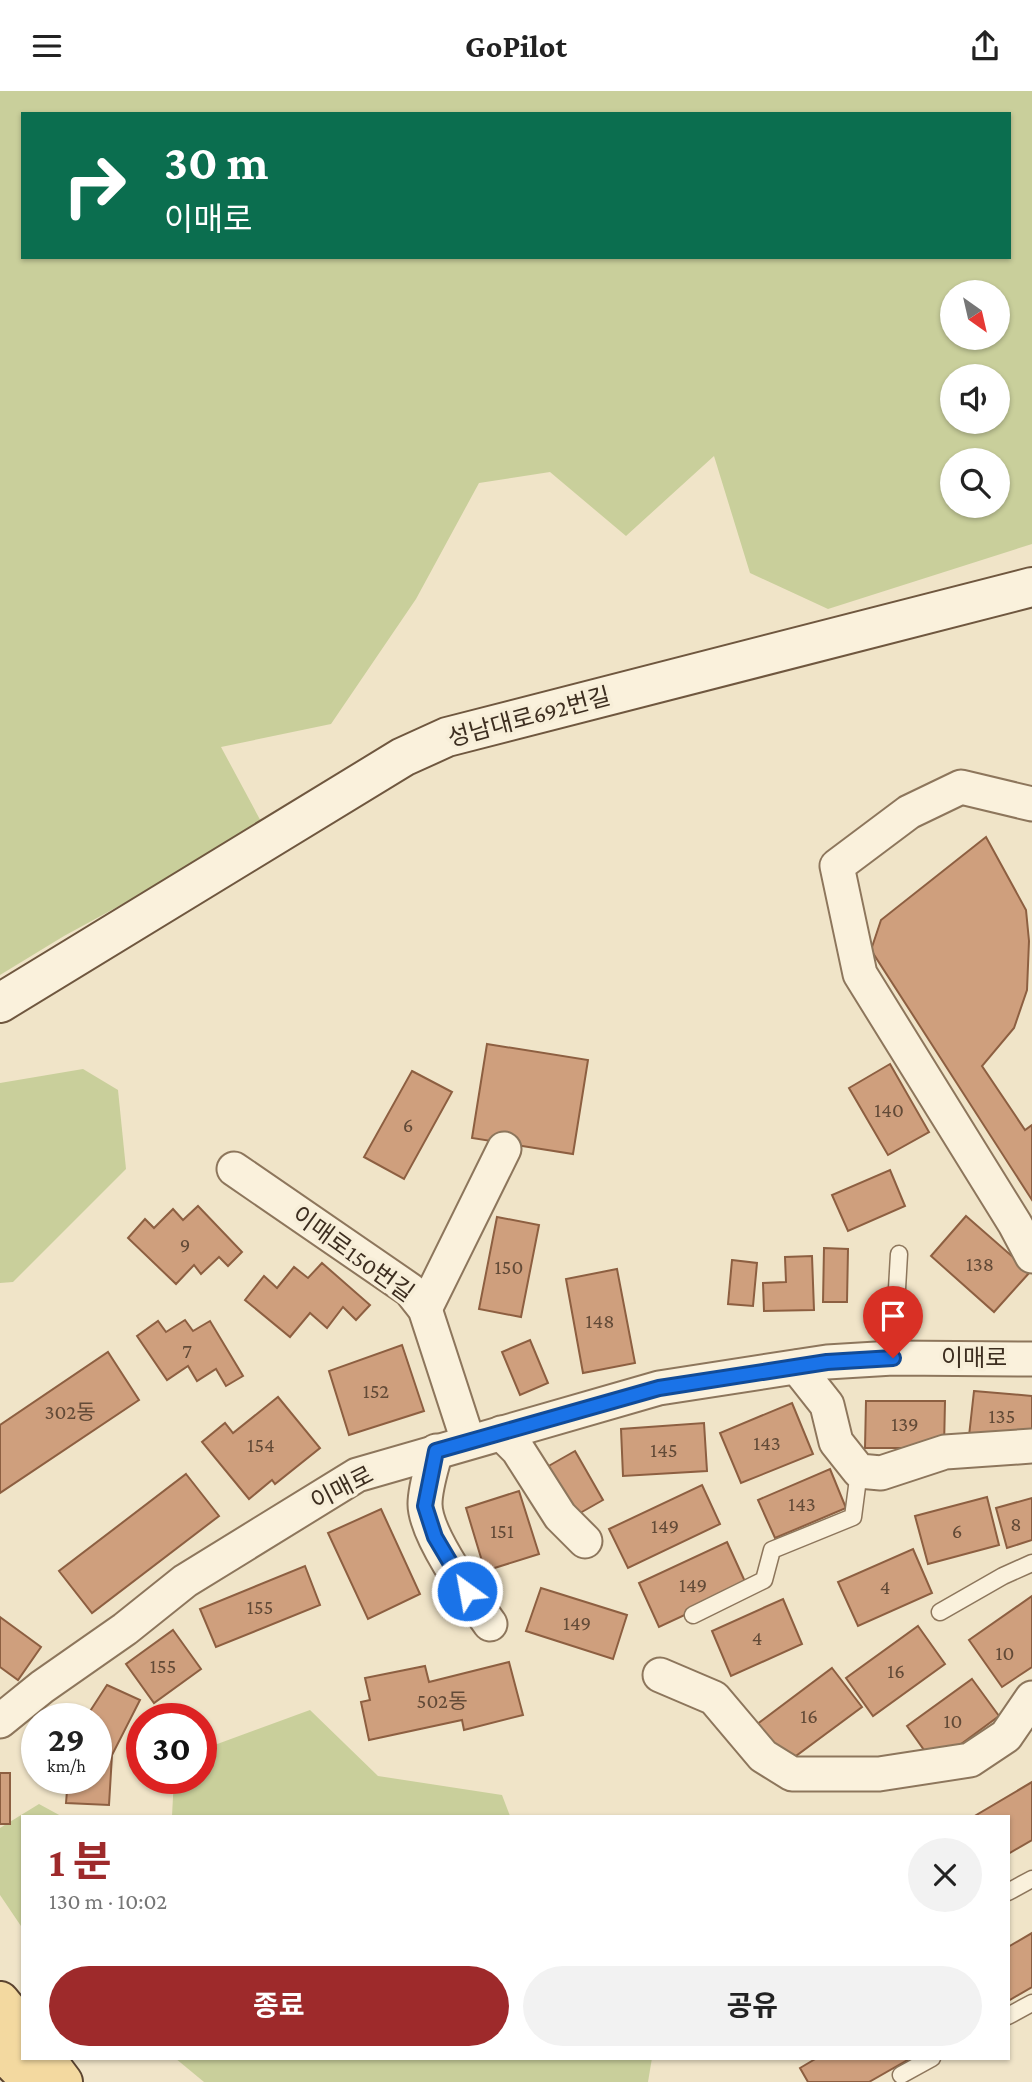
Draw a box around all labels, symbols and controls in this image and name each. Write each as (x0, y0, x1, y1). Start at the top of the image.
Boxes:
icon: menu (28, 27, 66, 65)
icon: share (966, 27, 1004, 65)
text: GoPilot (465, 28, 567, 64)
text: 30 m (164, 135, 269, 190)
icon: right (49, 140, 140, 231)
text: 이매로 (164, 201, 252, 237)
north arrow (940, 280, 1010, 350)
map controls (940, 280, 1010, 518)
button: sound (940, 364, 1010, 434)
button: search (940, 448, 1010, 518)
street label: 성남대로692번길 (445, 682, 613, 751)
house number: 140 (874, 1098, 904, 1122)
house number: 6 (403, 1113, 413, 1137)
street label: 이매로150번길 (287, 1201, 419, 1307)
house number: 9 (180, 1233, 190, 1257)
house number: 138 (966, 1252, 994, 1276)
house number: 150 (495, 1255, 523, 1279)
pin (863, 1286, 923, 1358)
icon: arrive (874, 1297, 912, 1335)
house number: 148 (586, 1309, 615, 1333)
house number: 7 (182, 1339, 192, 1363)
street label: 이매로 (941, 1344, 1007, 1371)
house number: 152 (363, 1379, 389, 1403)
house number: 302동 (45, 1400, 95, 1424)
house number: 135 (989, 1404, 1015, 1428)
house number: 139 (891, 1412, 919, 1436)
house number: 143 (753, 1431, 781, 1455)
house number: 154 (247, 1433, 275, 1457)
house number: 145 (650, 1438, 678, 1462)
street label: 이매로 (306, 1460, 377, 1515)
house number: 143 (788, 1492, 816, 1516)
house number: 8 (1010, 1512, 1022, 1536)
house number: 149 (651, 1514, 679, 1538)
house number: 151 (490, 1519, 514, 1543)
house number: 6 (952, 1519, 962, 1543)
position arrow (430, 1554, 504, 1628)
house number: 149 (679, 1573, 707, 1597)
house number: 4 (880, 1575, 890, 1599)
house number: 155 (247, 1595, 273, 1619)
house number: 149 (563, 1611, 591, 1635)
house number: 4 (752, 1626, 762, 1650)
house number: 10 (996, 1641, 1014, 1665)
house number: 155 (150, 1654, 176, 1678)
house number: 16 (887, 1659, 905, 1683)
house number: 502동 (417, 1689, 467, 1713)
speed limit sign: 30 (126, 1703, 217, 1794)
house number: 16 (800, 1704, 818, 1728)
house number: 10 (944, 1709, 962, 1733)
text: 29 (48, 1720, 85, 1759)
text: km/h (47, 1756, 86, 1776)
text: 1 분 (49, 1838, 111, 1885)
button: close (908, 1838, 982, 1912)
text: 130 m · 10:02 (49, 1888, 167, 1914)
button: 종료 (49, 1966, 509, 2046)
button: 공유 (523, 1966, 982, 2046)

